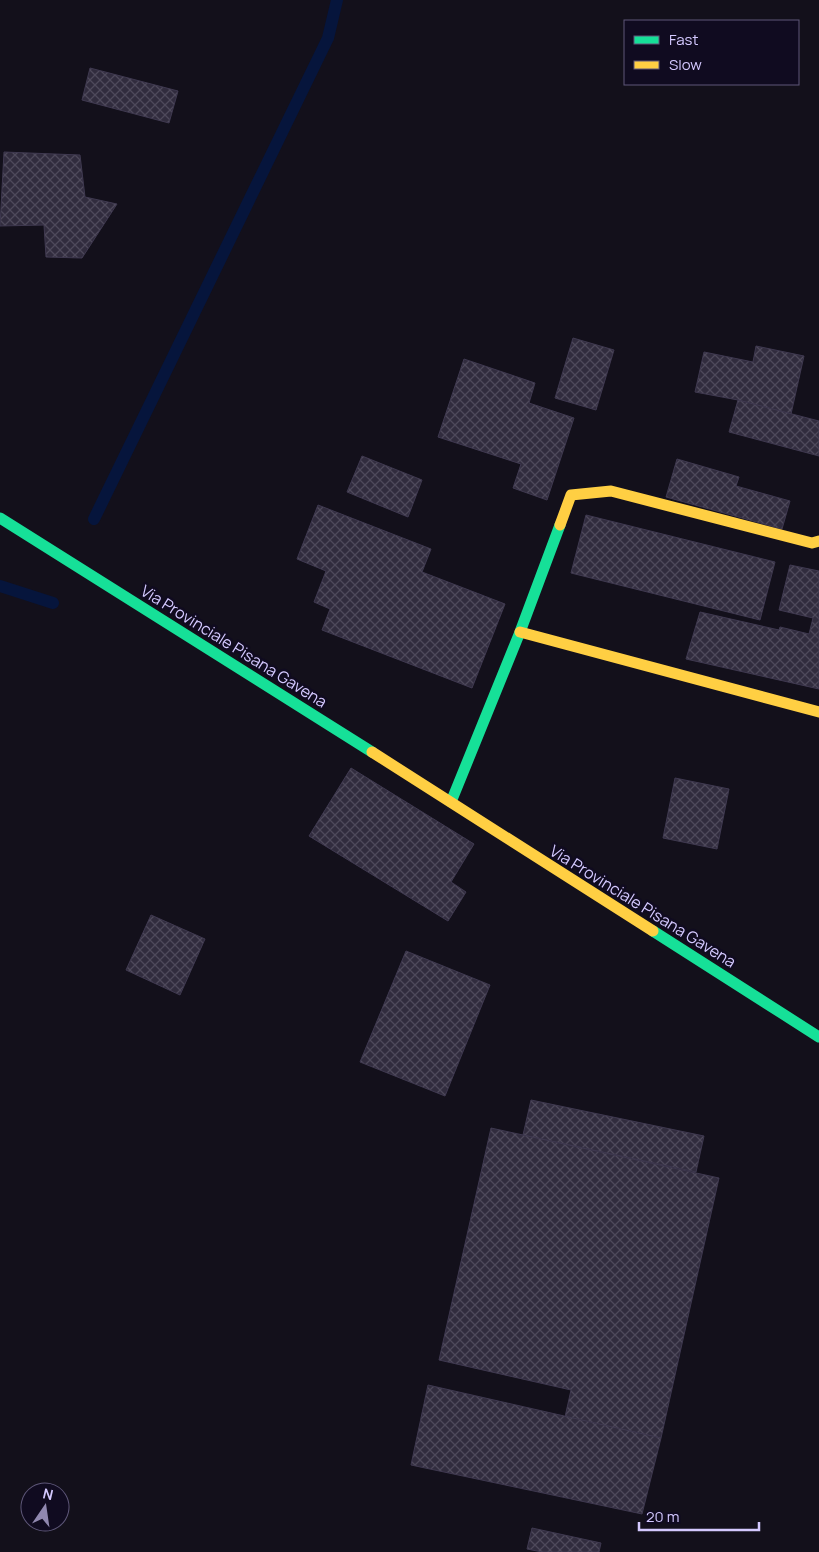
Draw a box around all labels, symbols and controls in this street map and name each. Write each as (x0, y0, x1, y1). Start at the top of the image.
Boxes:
legend (624, 20, 799, 85)
text: Fast (669, 29, 698, 50)
text: Slow (669, 54, 702, 75)
street label: Via Provinciale Pisana Gavena (137, 579, 331, 713)
street label: Via Provinciale Pisana Gavena (546, 839, 740, 973)
north arrow (20, 1482, 70, 1532)
text: N (41, 1483, 55, 1504)
scale bar (639, 1500, 759, 1532)
text: 20 m (646, 1506, 679, 1527)

